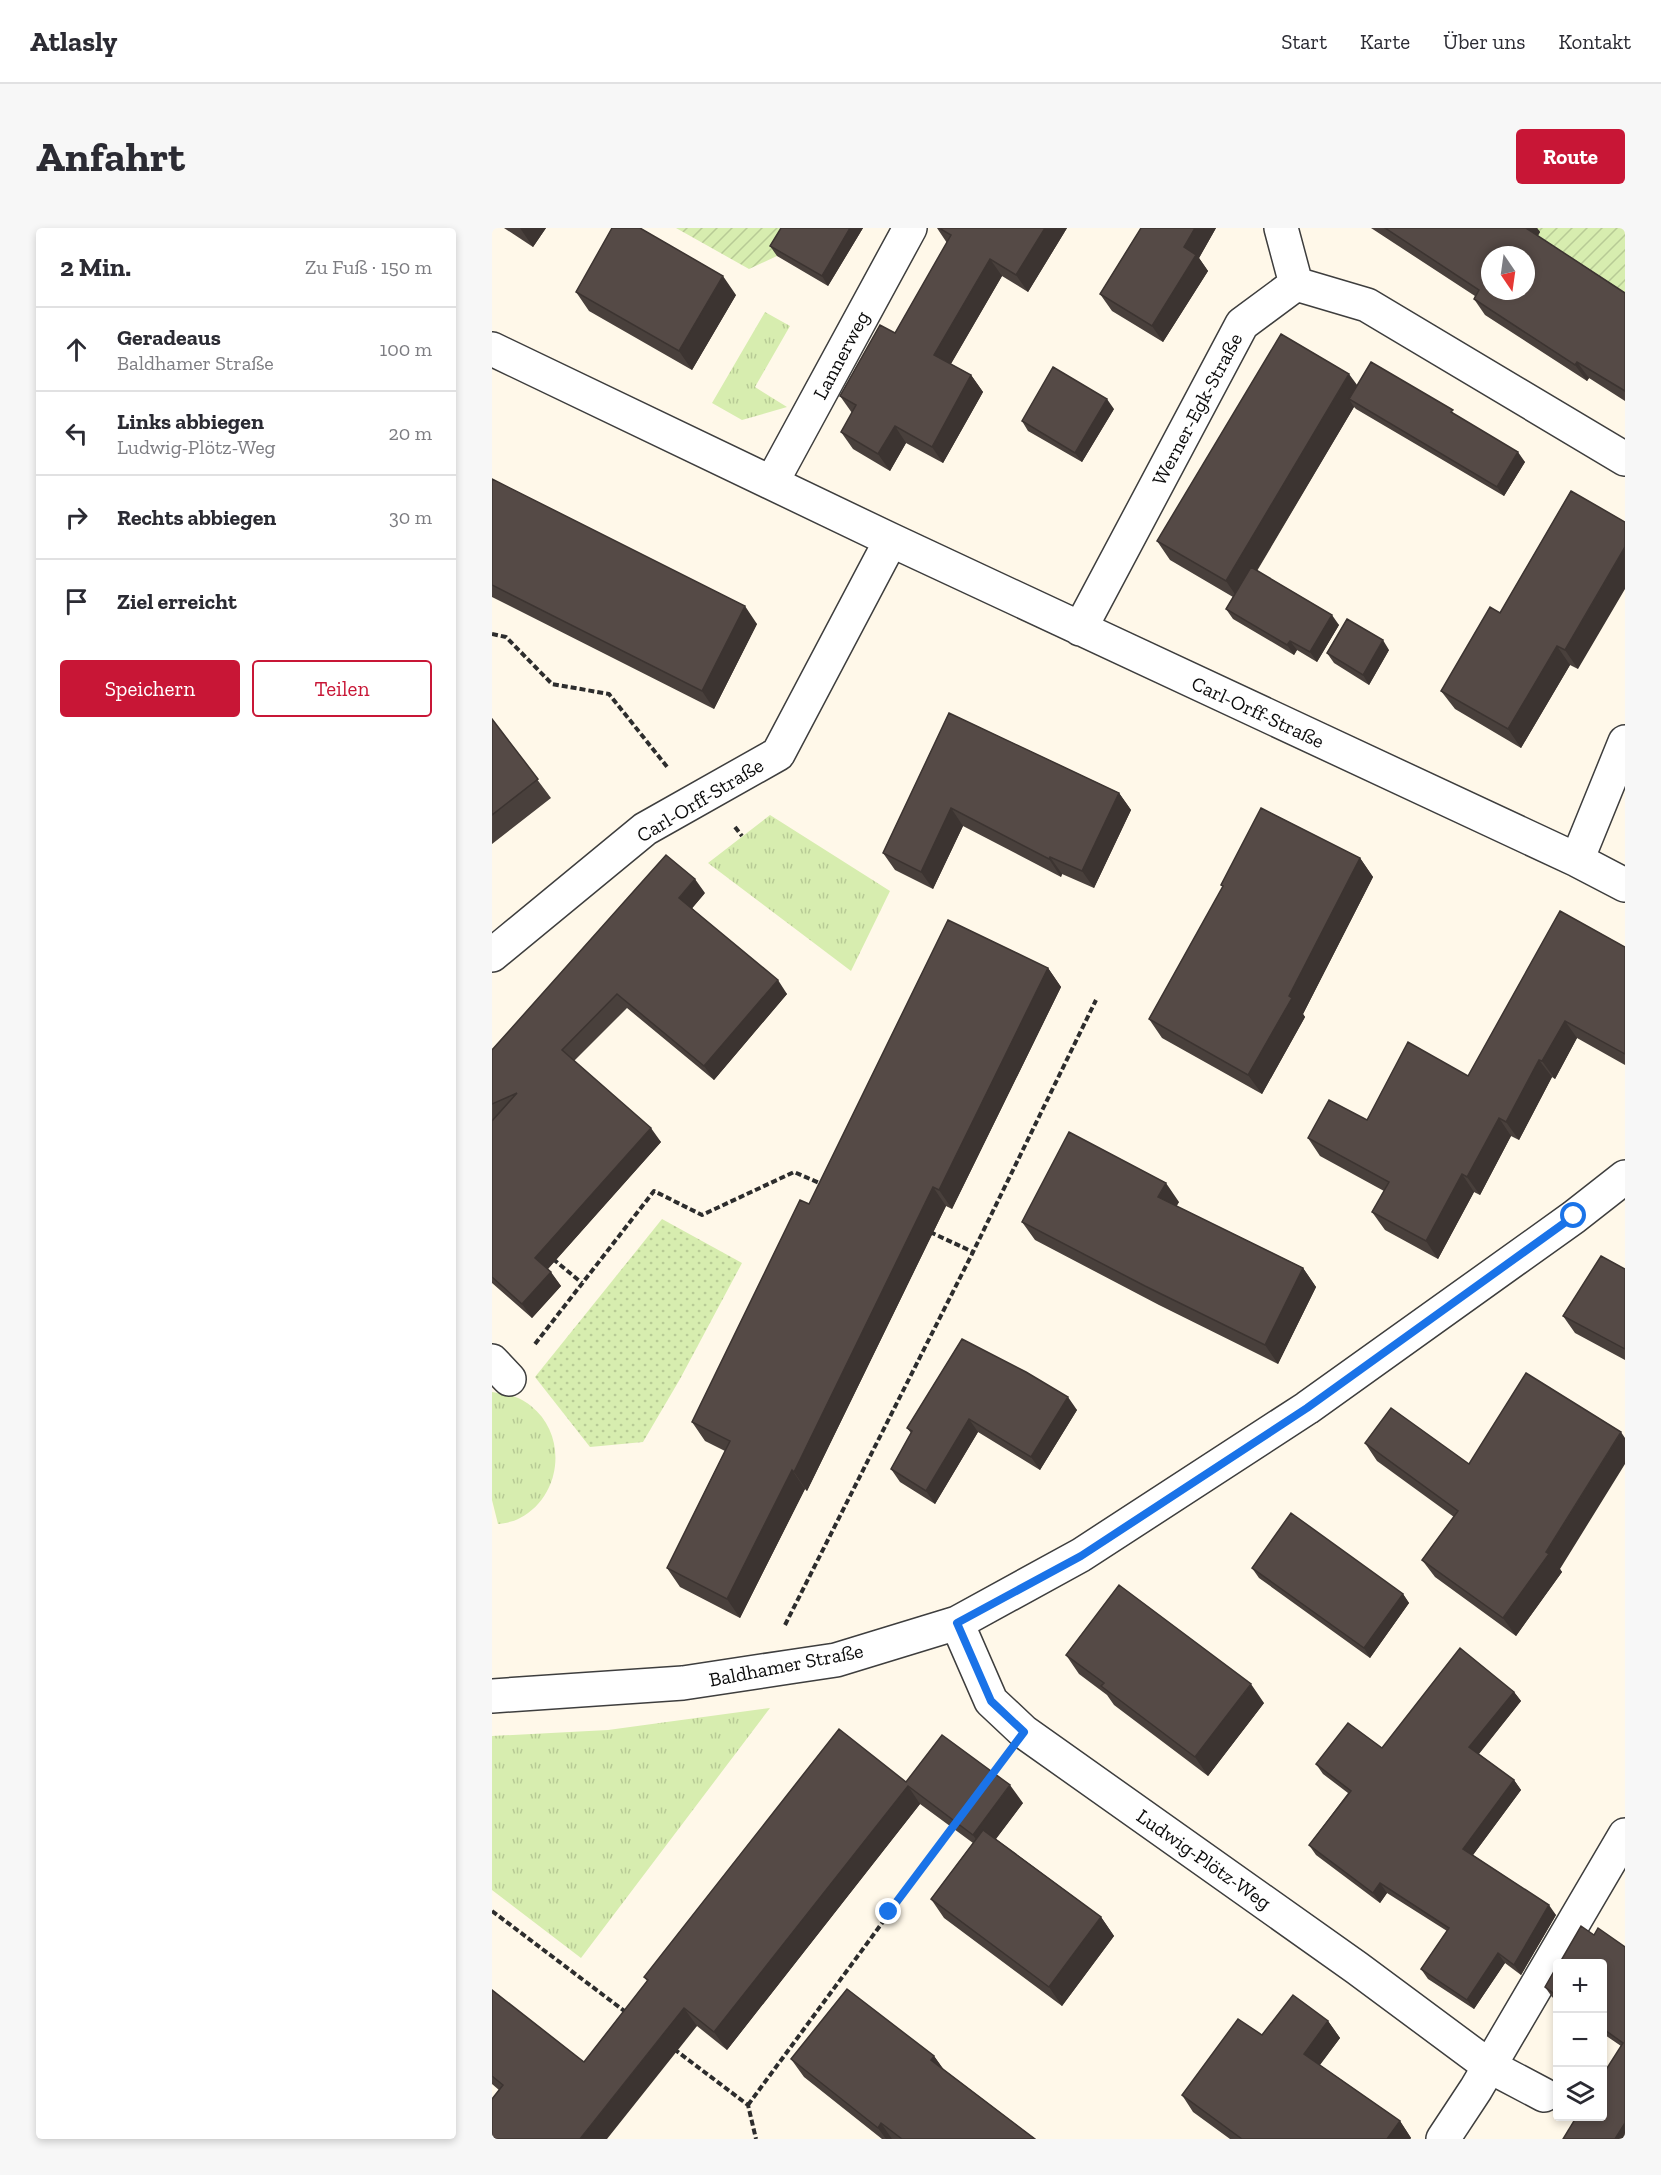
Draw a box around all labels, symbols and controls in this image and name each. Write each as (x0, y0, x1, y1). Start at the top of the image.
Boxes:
text: Atlasly (30, 25, 117, 58)
text: Start (1281, 29, 1327, 54)
text: Karte (1360, 29, 1410, 54)
text: Über uns (1443, 29, 1525, 54)
text: Kontakt (1558, 29, 1631, 54)
button: Route (1516, 129, 1625, 184)
text: Anfahrt (36, 131, 185, 182)
north arrow (1481, 246, 1535, 300)
text: 2 Min. (60, 251, 131, 283)
text: Zu Fuß · 150 m (305, 255, 432, 279)
street label: Lannerweg (808, 307, 874, 403)
text: Geradeaus (117, 324, 221, 351)
street label: Werner-Egk-Straße (1147, 329, 1247, 489)
icon: ahead (60, 333, 93, 366)
text: 100 m (379, 337, 432, 361)
text: Baldhamer Straße (117, 351, 274, 375)
text: Links abbiegen (117, 408, 264, 435)
icon: left (60, 417, 93, 450)
text: 20 m (388, 421, 432, 445)
text: Ludwig-Plötz-Weg (117, 435, 276, 459)
icon: right (60, 501, 93, 534)
text: Rechts abbiegen (117, 504, 276, 531)
text: 30 m (389, 505, 432, 529)
icon: arrive (60, 585, 93, 618)
text: Ziel erreicht (117, 588, 237, 615)
button: Speichern (60, 660, 240, 717)
button: Teilen (252, 660, 432, 717)
street label: Carl-Orff-Straße (1188, 671, 1328, 753)
street label: Carl-Orff-Straße (632, 753, 768, 847)
route start (1560, 1202, 1586, 1228)
street label: Baldhamer Straße (707, 1638, 865, 1692)
street label: Ludwig-Plötz-Weg (1132, 1804, 1276, 1914)
route end (875, 1898, 901, 1924)
map controls (1553, 1959, 1607, 2121)
button: + (1553, 1959, 1607, 2013)
button: − (1553, 2013, 1607, 2067)
button: layers (1553, 2067, 1607, 2121)

